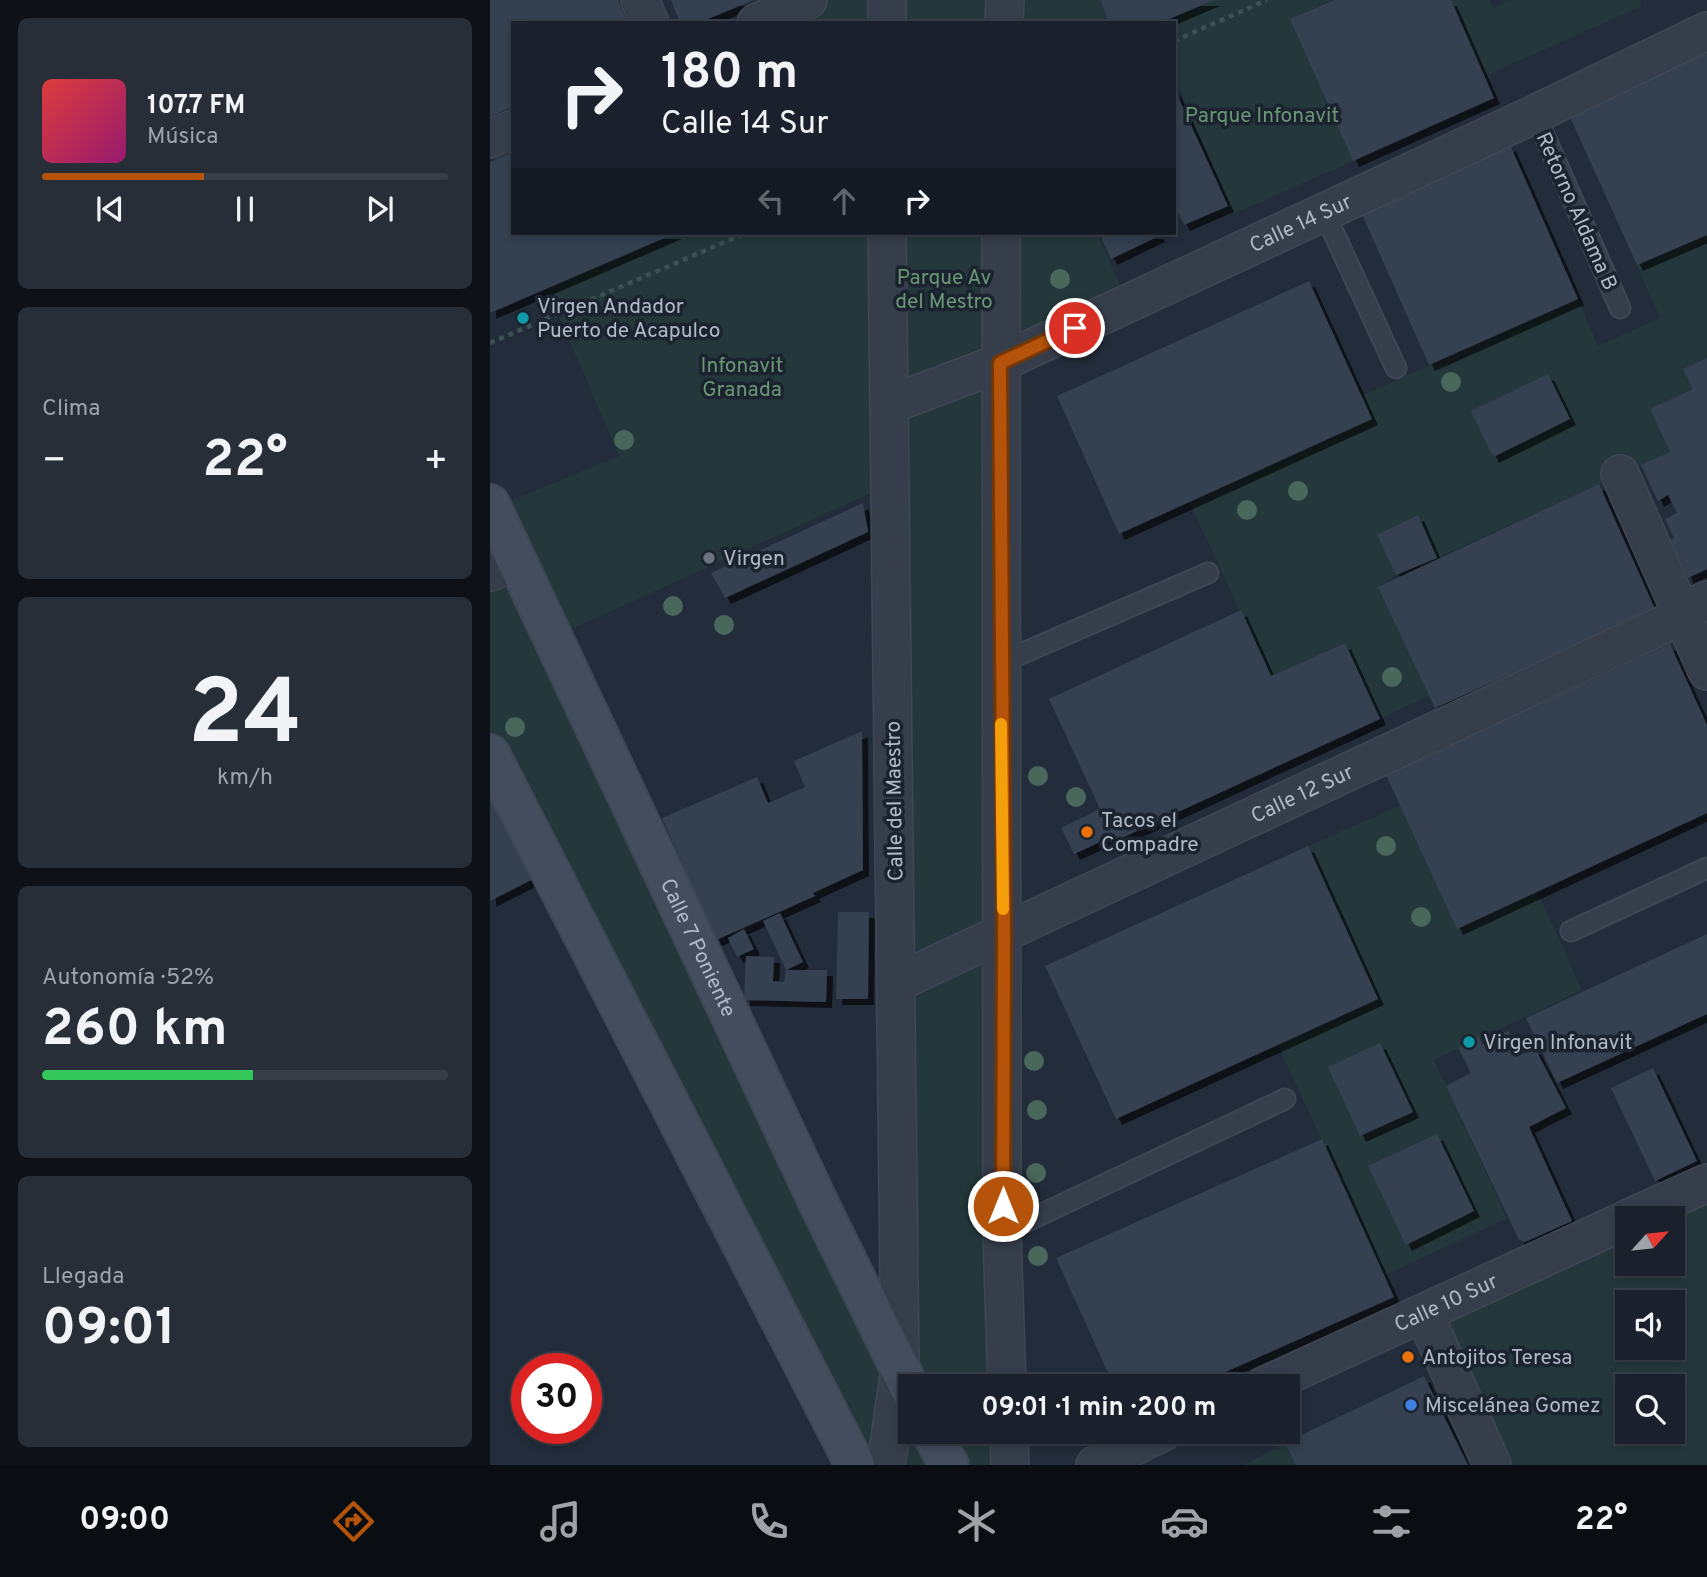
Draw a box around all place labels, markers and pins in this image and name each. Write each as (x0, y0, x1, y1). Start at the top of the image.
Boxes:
place label: Virgen Andador Puerto de Acapulco (537, 294, 720, 345)
pin (1045, 298, 1105, 358)
marker: Virgen Andador Puerto de Acapulco (515, 310, 531, 326)
place label: Virgen (723, 546, 785, 573)
marker: Virgen (701, 550, 717, 566)
place label: Tacos el Compadre (1101, 808, 1199, 859)
marker: Tacos el Compadre (1079, 824, 1095, 840)
place label: Virgen Infonavit (1483, 1030, 1632, 1057)
marker: Virgen Infonavit (1461, 1034, 1477, 1050)
place label: Antojitos Teresa (1422, 1345, 1572, 1372)
marker: Antojitos Teresa (1400, 1349, 1416, 1365)
place label: Miscelánea Gomez (1425, 1393, 1601, 1420)
marker: Miscelánea Gomez (1403, 1397, 1419, 1413)

